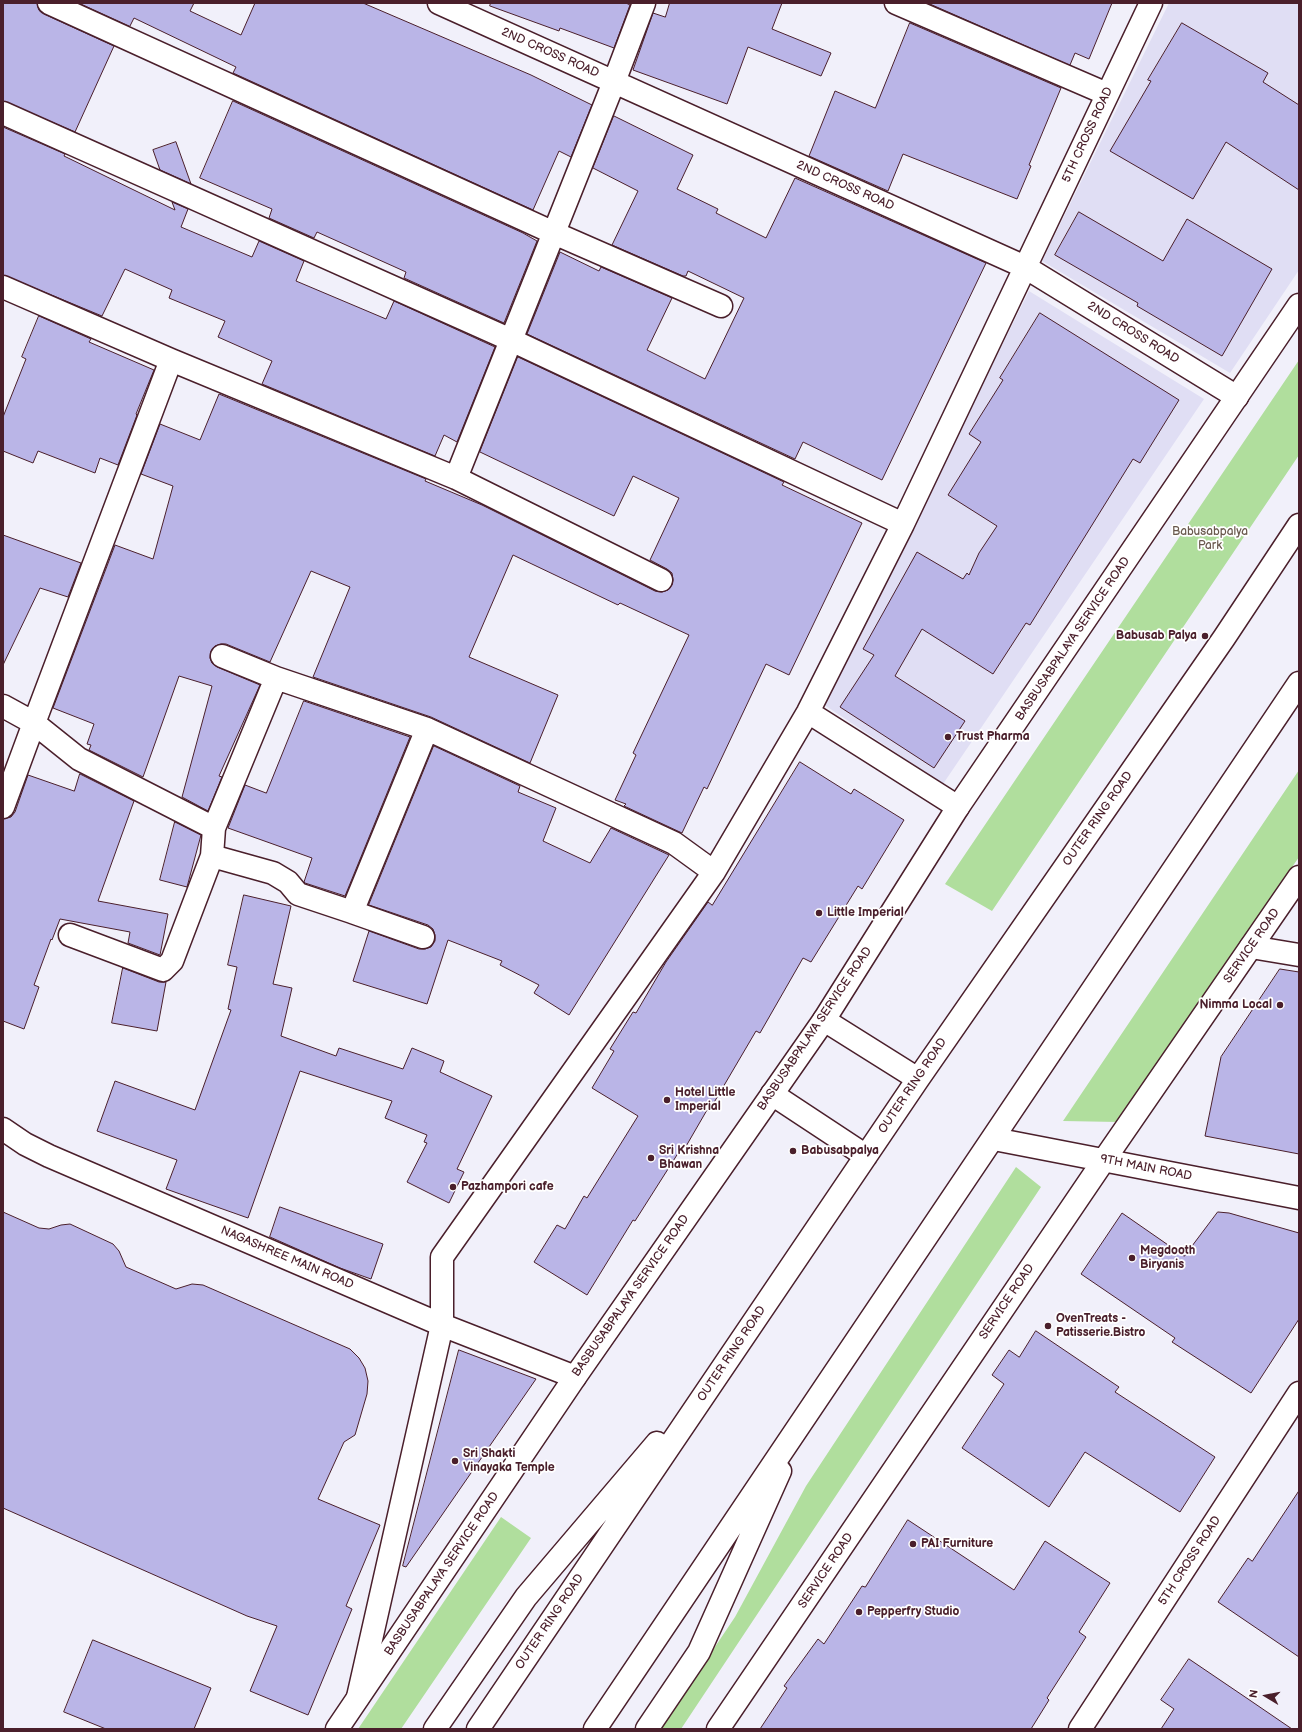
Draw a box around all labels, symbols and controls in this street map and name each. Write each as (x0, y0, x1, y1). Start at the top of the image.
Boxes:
street label: 2ND CROSS ROAD (499, 25, 601, 81)
street label: 5TH CROSS ROAD (1060, 85, 1116, 185)
street label: 2ND CROSS ROAD (794, 158, 896, 214)
street label: 2ND CROSS ROAD (1084, 299, 1182, 367)
park label: Babusabpalya Park (1172, 525, 1248, 553)
street label: BASBUSABPALAYA SERVICE ROAD (1013, 555, 1133, 723)
place label: Babusab Palya (1116, 629, 1197, 643)
marker: Babusab Palya (1200, 631, 1210, 641)
place label: Trust Pharma (956, 730, 1030, 744)
marker: Trust Pharma (943, 732, 953, 742)
street label: OUTER RING ROAD (1060, 769, 1136, 869)
place label: Little Imperial (827, 906, 904, 920)
street label: SERVICE ROAD (1221, 906, 1283, 986)
marker: Little Imperial (814, 908, 824, 918)
street label: BASBUSABPALAYA SERVICE ROAD (755, 945, 875, 1113)
place label: Nimma Local (1199, 998, 1272, 1012)
marker: Nimma Local (1275, 1000, 1285, 1010)
street label: OUTER RING ROAD (876, 1036, 950, 1136)
place label: Hotel Little Imperial (675, 1086, 735, 1114)
marker: Hotel Little Imperial (662, 1095, 672, 1105)
place label: Sri Krishna Bhawan (659, 1144, 719, 1172)
place label: Babusabpalya (801, 1144, 879, 1158)
marker: Babusabpalya (788, 1146, 798, 1156)
street label: 9TH MAIN ROAD (1099, 1152, 1193, 1184)
marker: Sri Krishna Bhawan (646, 1153, 656, 1163)
place label: Pazhampori cafe (461, 1180, 554, 1194)
marker: Pazhampori cafe (448, 1182, 458, 1192)
street label: BASBUSABPALAYA SERVICE ROAD (569, 1212, 693, 1380)
street label: NAGASHREE MAIN ROAD (218, 1223, 356, 1293)
place label: Megdooth Biryanis (1140, 1244, 1195, 1272)
marker: Megdooth Biryanis (1127, 1253, 1137, 1263)
street label: SERVICE ROAD (976, 1262, 1038, 1342)
street label: OUTER RING ROAD (695, 1304, 769, 1404)
place label: OvenTreats - Patisserie.Bistro (1056, 1312, 1145, 1340)
marker: OvenTreats - Patisserie.Bistro (1043, 1321, 1053, 1331)
place label: Sri Shakti Vinayaka Temple (463, 1447, 555, 1475)
marker: Sri Shakti Vinayaka Temple (450, 1456, 460, 1466)
street label: BASBUSABPALAYA SERVICE ROAD (382, 1490, 502, 1658)
street label: 5TH CROSS ROAD (1156, 1514, 1224, 1608)
street label: SERVICE ROAD (795, 1531, 857, 1611)
place label: PAI Furniture (921, 1537, 993, 1551)
marker: PAI Furniture (908, 1539, 918, 1549)
street label: OUTER RING ROAD (513, 1572, 587, 1672)
place label: Pepperfry Studio (867, 1605, 959, 1619)
marker: Pepperfry Studio (854, 1607, 864, 1617)
north arrow (1246, 1676, 1286, 1716)
text: N (1247, 1689, 1261, 1699)

